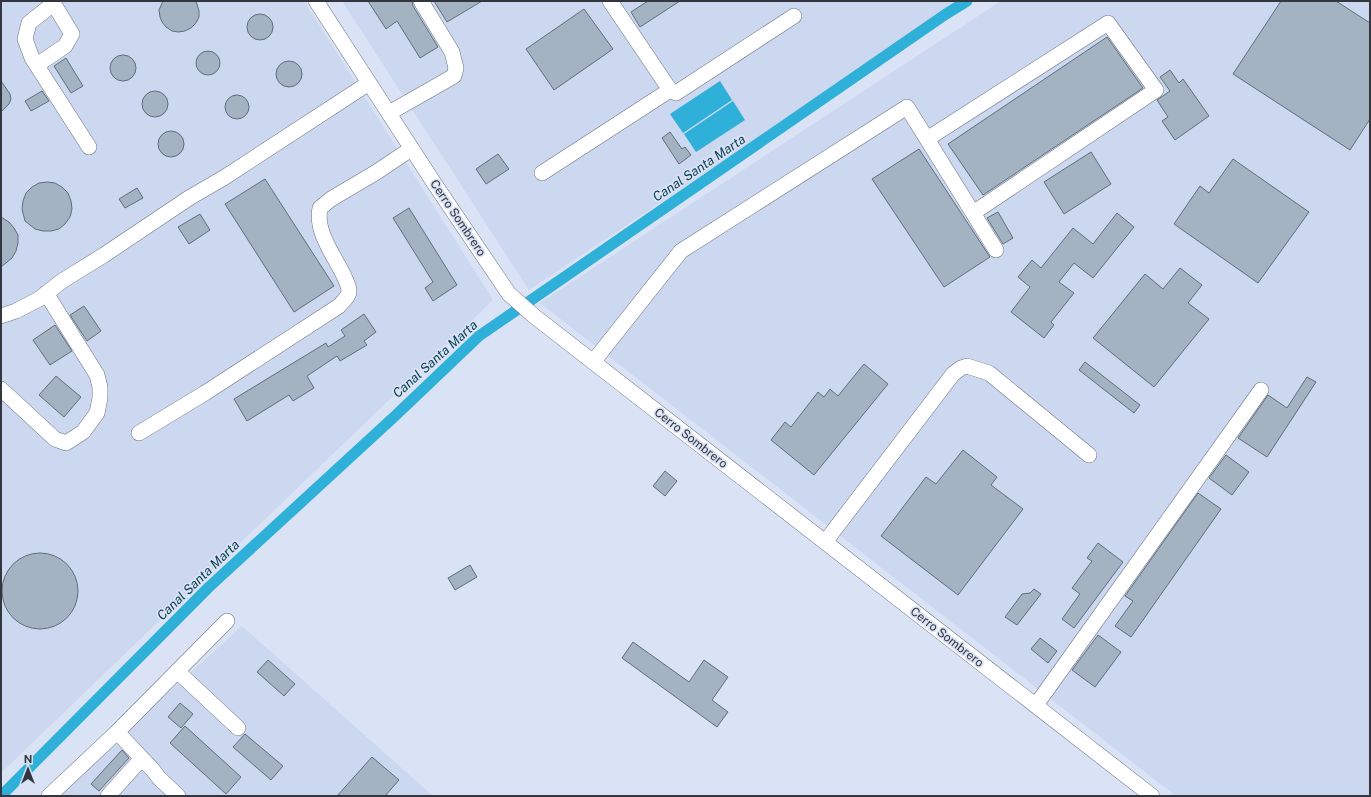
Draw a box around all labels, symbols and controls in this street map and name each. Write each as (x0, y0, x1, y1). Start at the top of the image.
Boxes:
water label: Canal Santa Marta (650, 131, 748, 205)
street label: Cerro Sombrero (427, 177, 489, 259)
water label: Canal Santa Marta (390, 317, 480, 401)
street label: Cerro Sombrero (652, 405, 731, 471)
water label: Canal Santa Marta (154, 537, 242, 623)
street label: Cerro Sombrero (908, 604, 987, 670)
north arrow (8, 749, 48, 789)
text: N (24, 753, 32, 765)

